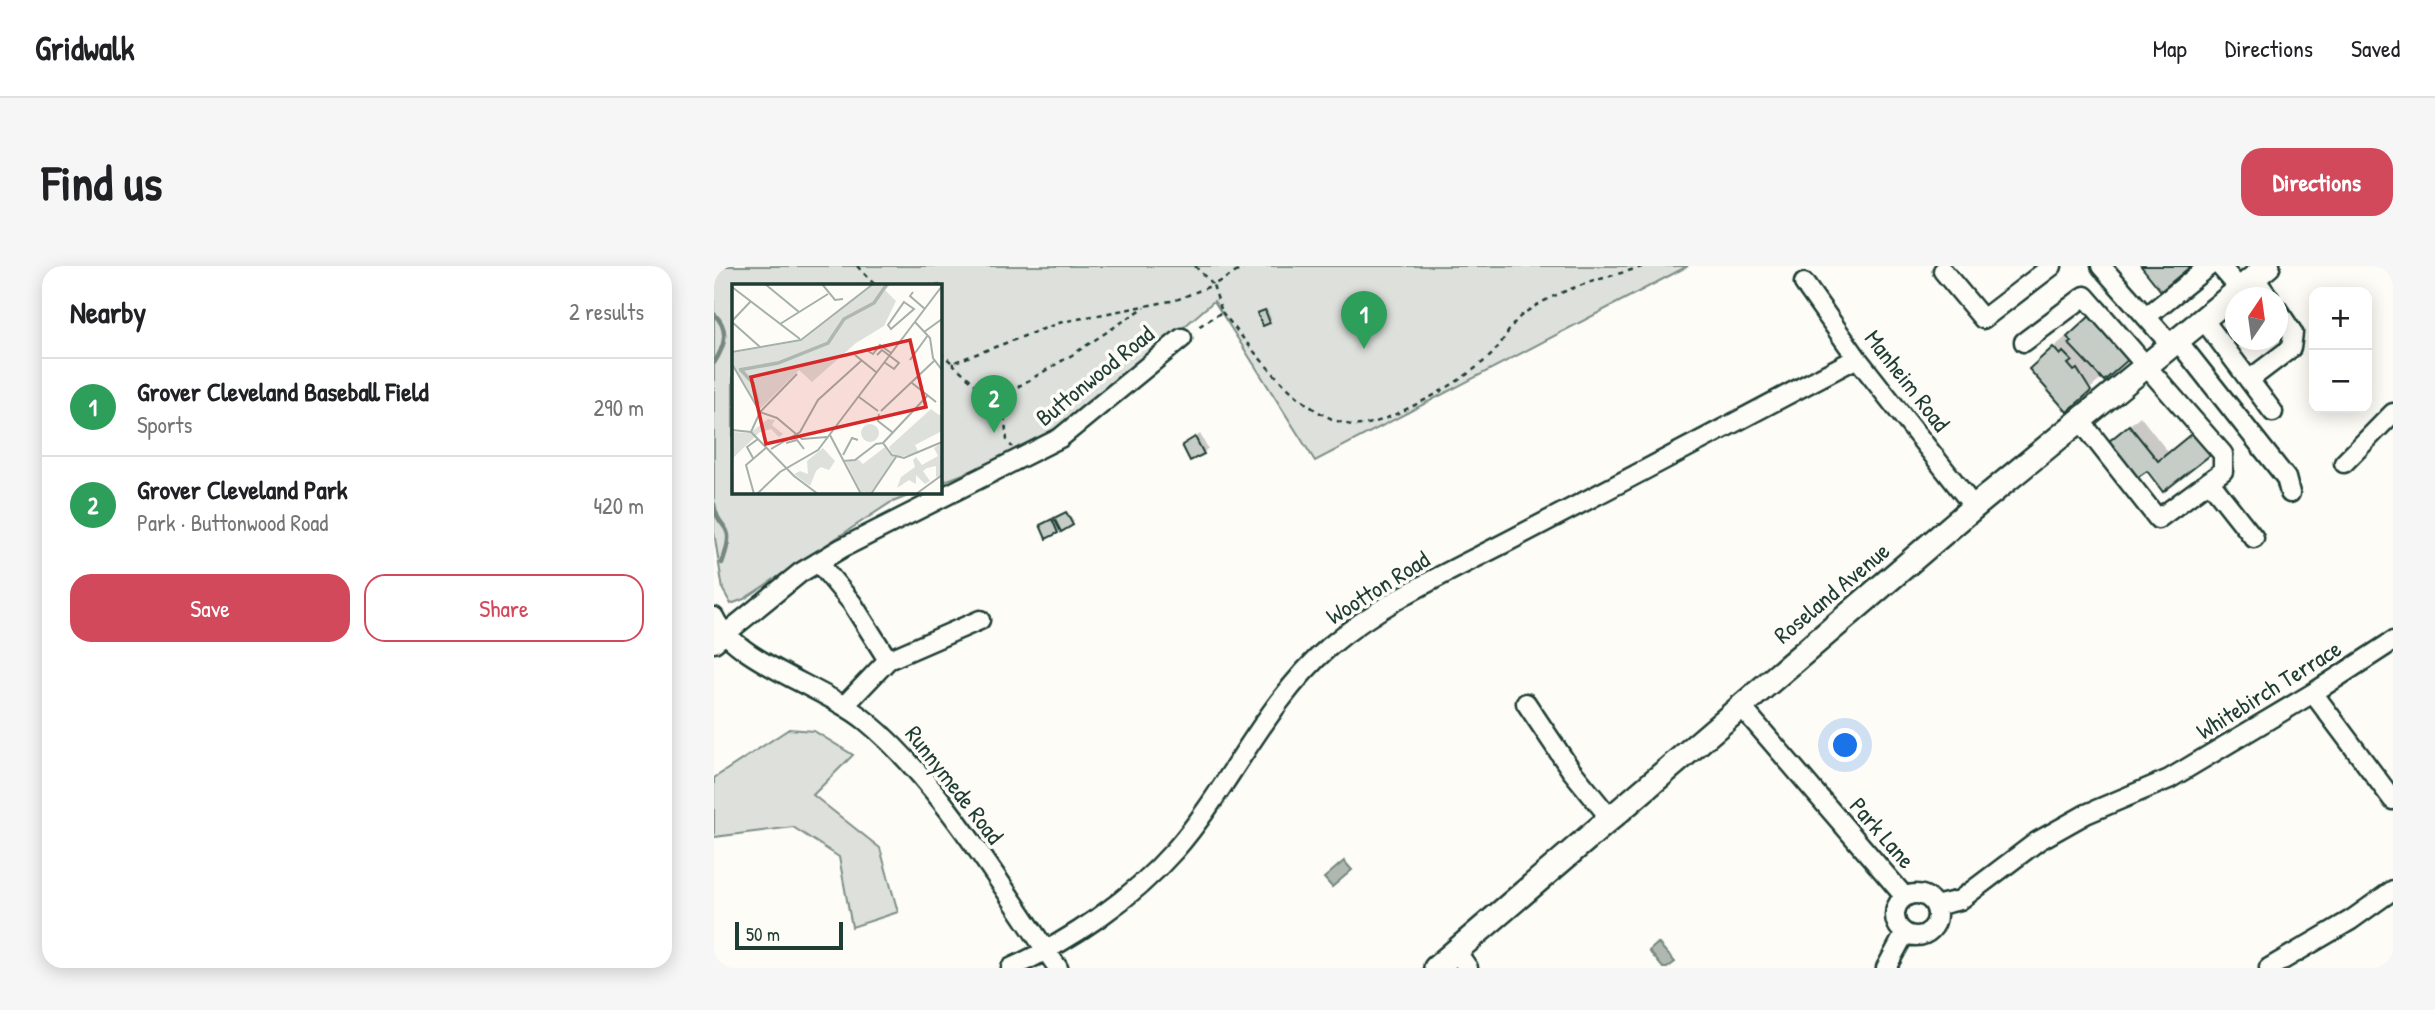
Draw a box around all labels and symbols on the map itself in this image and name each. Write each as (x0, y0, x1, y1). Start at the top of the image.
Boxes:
inset map (732, 284, 942, 494)
north arrow (2225, 287, 2288, 350)
pin: 1 (1341, 291, 1387, 349)
street label: Buttonwood Road (1029, 318, 1160, 433)
street label: Manheim Road (1858, 323, 1958, 438)
pin: 2 (971, 375, 1017, 433)
street label: Roseland Avenue (1767, 534, 1896, 650)
street label: Wootton Road (1320, 543, 1435, 631)
street label: Whitebirch Terrace (2190, 632, 2347, 746)
street label: Runnymede Road (898, 719, 1011, 850)
your location (1828, 728, 1862, 762)
street label: Park Lane (1843, 790, 1923, 875)
scale bar (735, 919, 844, 951)

